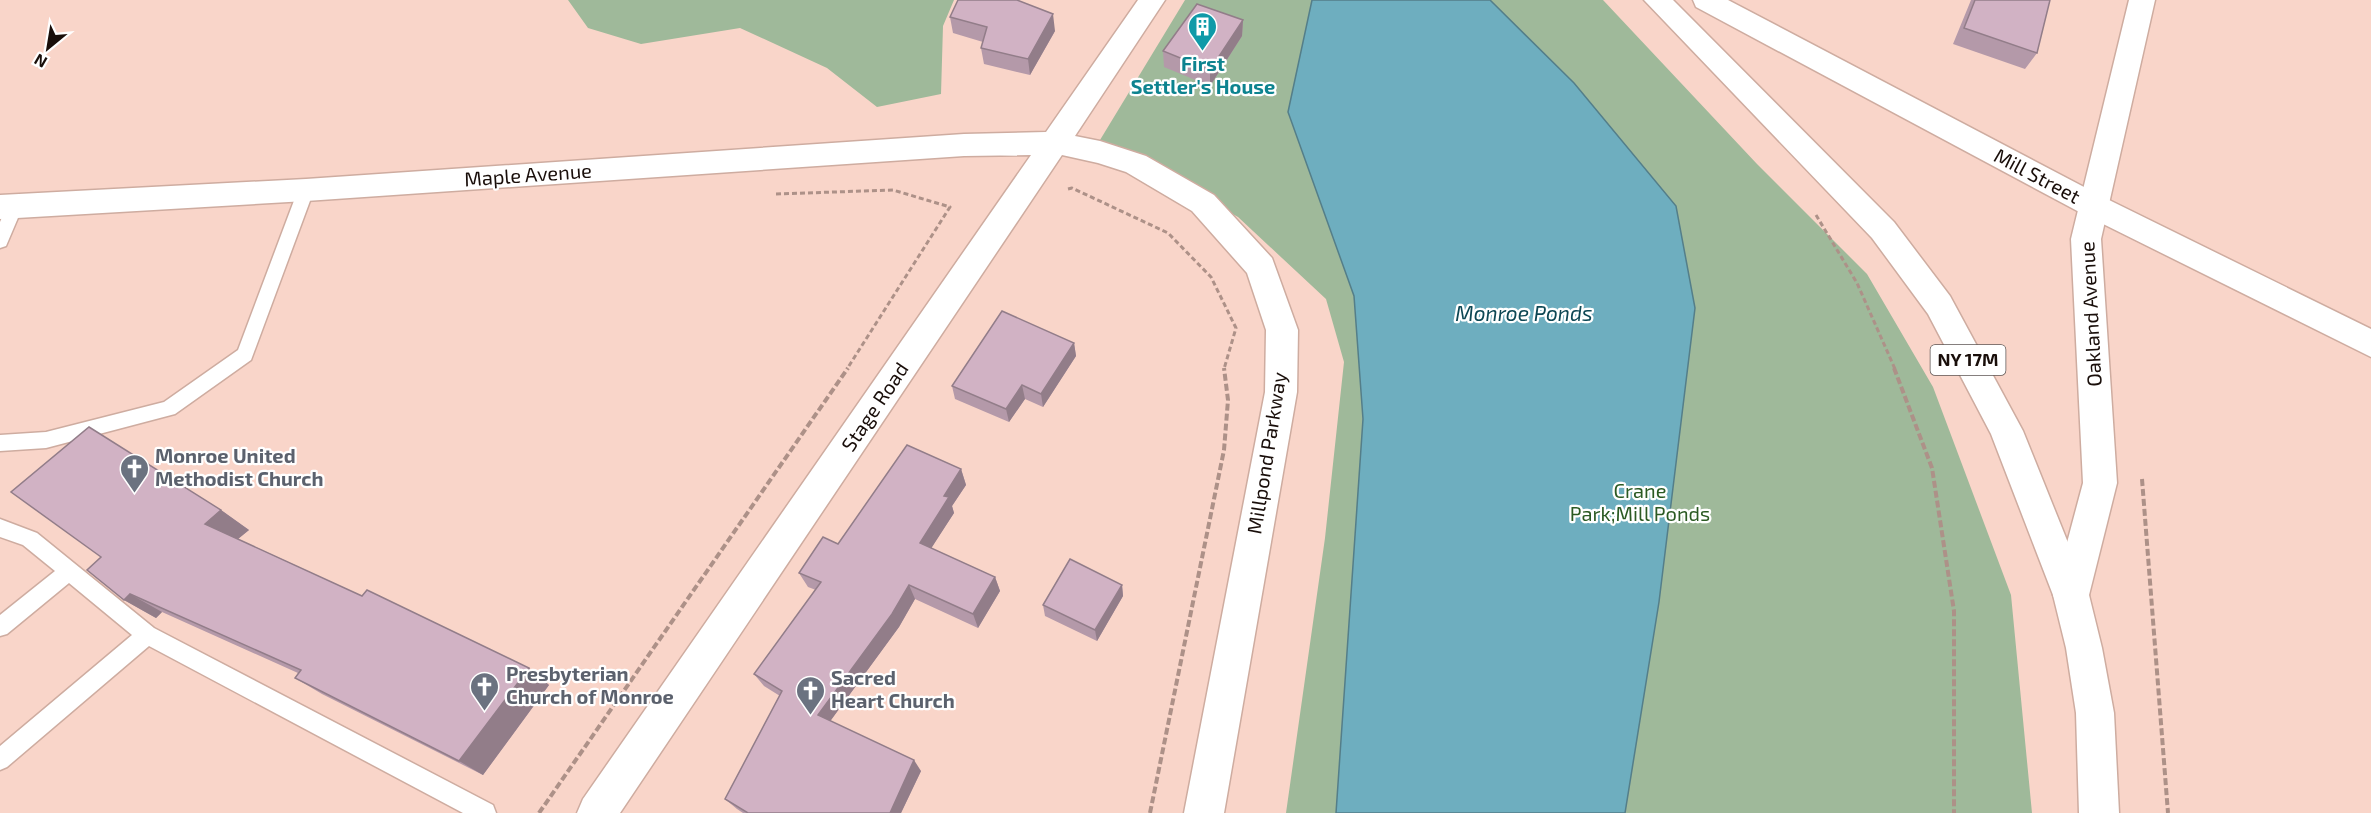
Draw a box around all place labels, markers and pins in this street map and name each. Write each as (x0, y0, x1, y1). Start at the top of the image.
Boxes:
building icon: First Settler's House (1187, 10, 1219, 52)
place label: First Settler's House (1131, 51, 1275, 98)
place label: Monroe United Methodist Church (155, 443, 323, 490)
church icon: Monroe United Methodist Church (118, 452, 150, 494)
place label: Presbyterian Church of Monroe (506, 661, 674, 708)
place label: Sacred Heart Church (831, 665, 955, 712)
church icon: Presbyterian Church of Monroe (469, 670, 501, 712)
church icon: Sacred Heart Church (794, 674, 826, 716)

